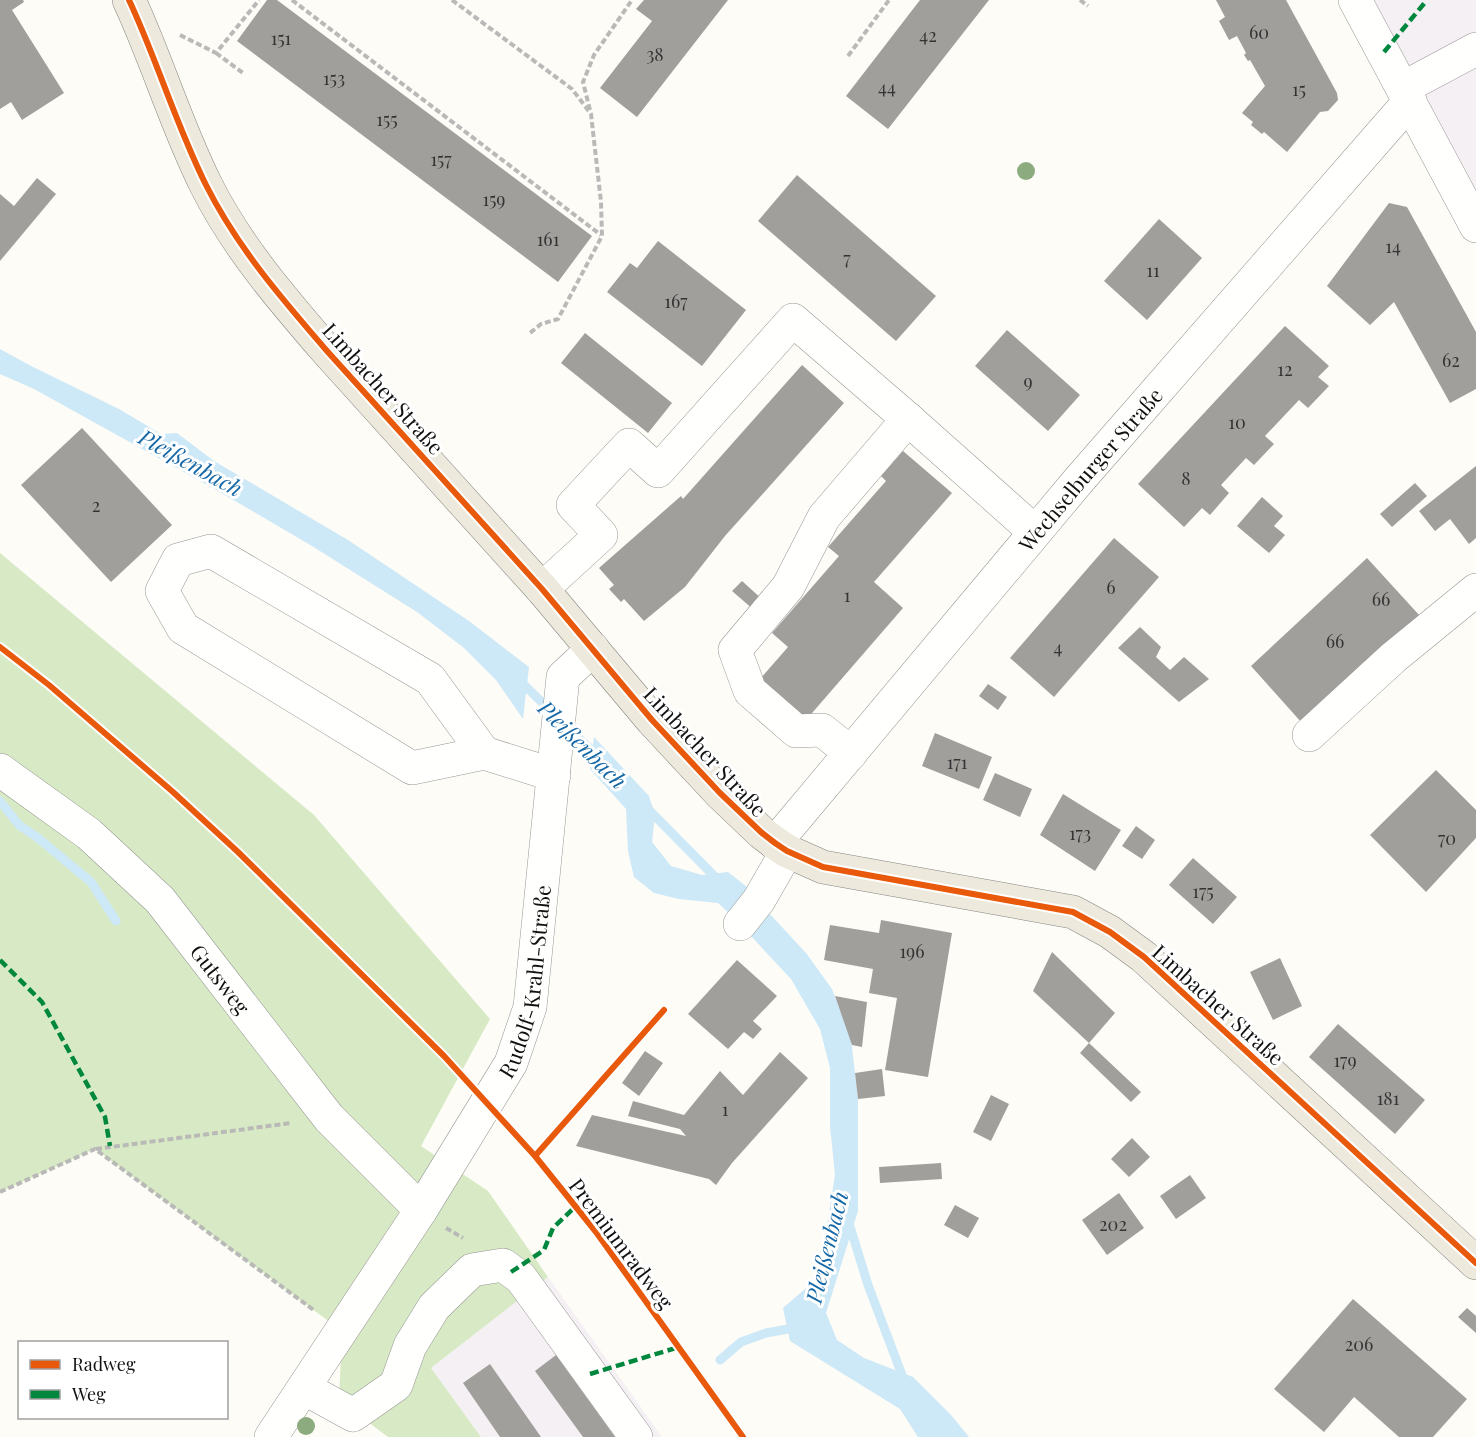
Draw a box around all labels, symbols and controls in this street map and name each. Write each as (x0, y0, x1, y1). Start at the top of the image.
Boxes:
house number: 60 (1249, 20, 1269, 44)
house number: 42 (919, 23, 937, 47)
house number: 151 (271, 26, 292, 50)
house number: 38 (646, 42, 664, 66)
house number: 153 (323, 66, 345, 90)
house number: 44 (878, 75, 896, 99)
house number: 15 (1292, 77, 1306, 101)
house number: 155 (376, 107, 398, 131)
house number: 157 (430, 147, 452, 171)
house number: 159 (482, 187, 506, 211)
house number: 161 (537, 227, 560, 251)
house number: 14 (1385, 234, 1401, 258)
house number: 7 (843, 246, 851, 270)
house number: 11 (1146, 258, 1160, 282)
house number: 167 (664, 289, 688, 313)
street label: Limbacher Straße (317, 316, 451, 460)
house number: 62 (1442, 348, 1460, 372)
house number: 12 (1277, 357, 1293, 381)
house number: 9 (1023, 369, 1033, 393)
street label: Wechselburger Straße (1011, 381, 1168, 557)
house number: 10 (1228, 410, 1246, 434)
water label: Pleißenbach (133, 421, 248, 503)
house number: 8 (1181, 466, 1191, 490)
house number: 2 (92, 493, 100, 517)
house number: 6 (1106, 575, 1116, 599)
house number: 1 (844, 583, 851, 607)
house number: 66 (1372, 587, 1390, 611)
house number: 66 (1326, 629, 1344, 653)
house number: 4 (1054, 635, 1063, 659)
street label: Limbacher Straße (638, 680, 774, 822)
water label: Pleißenbach (531, 692, 634, 795)
house number: 171 (947, 750, 968, 774)
house number: 173 (1069, 821, 1091, 845)
house number: 70 (1438, 826, 1456, 850)
house number: 175 (1192, 879, 1214, 903)
street label: Rudolf-Krahl-Straße (491, 884, 556, 1083)
street label: Limbacher Straße (1147, 937, 1291, 1071)
street label: Gutsweg (185, 938, 257, 1019)
house number: 196 (899, 939, 925, 963)
house number: 179 (1333, 1048, 1357, 1072)
house number: 181 (1377, 1086, 1400, 1110)
house number: 1 (722, 1097, 729, 1121)
street label: Premiumradweg (564, 1172, 680, 1314)
water label: Pleißenbach (797, 1188, 854, 1307)
house number: 202 (1099, 1212, 1127, 1236)
house number: 206 (1345, 1332, 1373, 1356)
legend (18, 1341, 228, 1419)
text: Radweg (72, 1352, 136, 1376)
text: Weg (71, 1382, 106, 1406)

